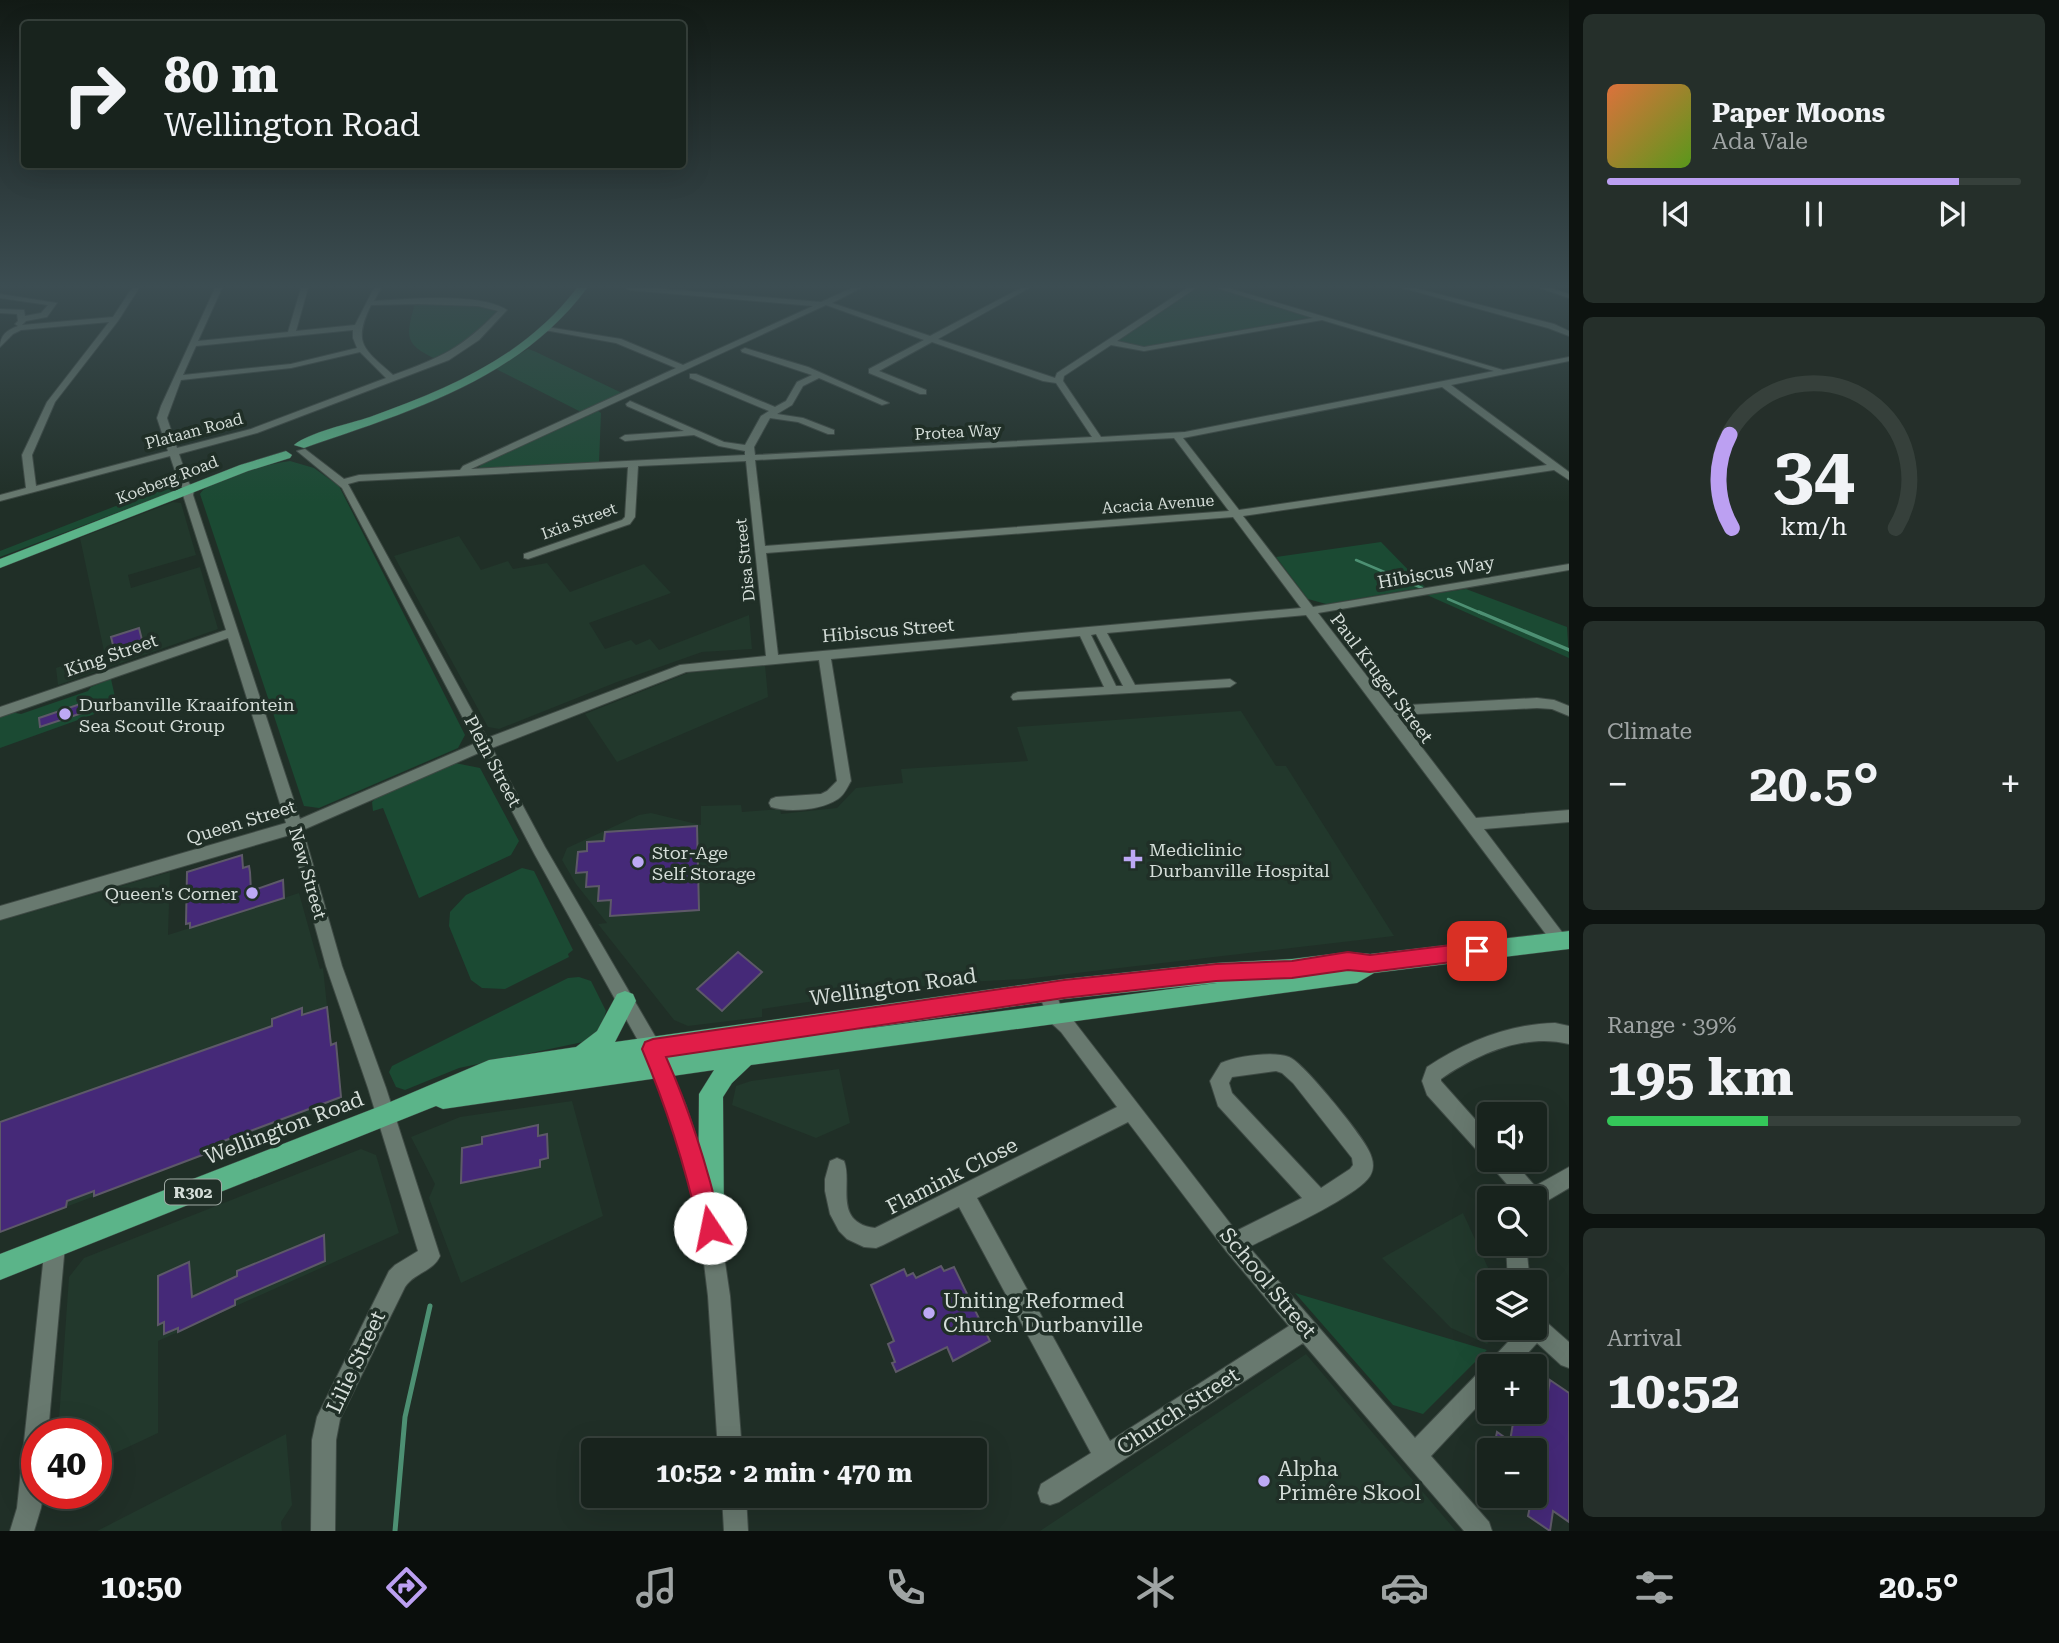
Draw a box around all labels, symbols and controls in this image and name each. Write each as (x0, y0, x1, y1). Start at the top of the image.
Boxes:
text: 80 m (164, 47, 279, 104)
icon: right (49, 49, 140, 140)
text: Paper Moons (1712, 98, 1885, 128)
text: Wellington Road (164, 106, 420, 144)
text: Ada Vale (1712, 128, 1808, 155)
icon: previous (1657, 195, 1695, 233)
icon: pause (1795, 195, 1833, 233)
icon: next (1933, 195, 1971, 233)
street label: Plataan Road (143, 409, 245, 453)
street label: Protea Way (914, 420, 1003, 444)
text: 34 (1773, 432, 1855, 517)
street label: Koeberg Road (113, 452, 221, 508)
street label: Acacia Avenue (1101, 491, 1215, 517)
street label: Ixia Street (539, 499, 619, 543)
text: km/h (1781, 512, 1847, 541)
street label: Disa Street (731, 517, 759, 603)
street label: Hibiscus Way (1376, 551, 1497, 593)
street label: Paul Kruger Street (1326, 609, 1438, 747)
street label: Hibiscus Street (821, 614, 955, 646)
street label: King Street (62, 629, 160, 681)
place label: Durbanville Kraaifontein Sea Scout Group (79, 694, 295, 736)
marker: Durbanville Kraaifontein Sea Scout Group (57, 706, 73, 722)
street label: Plein Street (460, 712, 526, 811)
text: Climate (1607, 718, 1692, 745)
text: 20.5° (1749, 753, 1879, 814)
text: − (1607, 762, 1628, 806)
text: + (2000, 762, 2021, 806)
street label: Queen Street (184, 795, 298, 849)
street label: New Street (285, 824, 331, 922)
place label: Mediclinic Durbanville Hospital (1149, 839, 1330, 881)
place label: Stor-Age Self Storage (652, 842, 756, 884)
marker: Mediclinic Durbanville Hospital (1123, 849, 1143, 869)
marker: Stor-Age Self Storage (630, 854, 646, 870)
place label: Queen's Corner (105, 883, 238, 904)
marker: Queen's Corner (244, 885, 260, 901)
pin (1447, 921, 1507, 981)
icon: arrive (1458, 932, 1496, 970)
street label: Wellington Road (808, 963, 978, 1011)
text: Range · 39% (1607, 1012, 1736, 1039)
text: 195 km (1607, 1047, 1794, 1108)
street label: Wellington Road (201, 1086, 367, 1169)
map controls (1477, 1102, 1547, 1508)
button: sound (1477, 1102, 1547, 1172)
street label: Flamink Close (882, 1133, 1022, 1219)
road number: R302 (165, 1180, 221, 1204)
button: search (1477, 1186, 1547, 1256)
position arrow (673, 1191, 747, 1265)
street label: School Street (1215, 1223, 1321, 1343)
button: layers (1477, 1270, 1547, 1340)
place label: Uniting Reformed Church Durbanville (943, 1289, 1143, 1337)
marker: Uniting Reformed Church Durbanville (921, 1305, 937, 1321)
street label: Lilie Street (322, 1307, 390, 1417)
text: Arrival (1607, 1325, 1682, 1352)
button: + (1477, 1354, 1547, 1424)
text: 10:52 (1607, 1360, 1740, 1421)
street label: Church Street (1112, 1363, 1244, 1459)
speed limit sign: 40 (21, 1418, 112, 1509)
button: − (1477, 1438, 1547, 1508)
place label: Alpha Primêre Skool (1278, 1457, 1421, 1505)
text: 10:52 · 2 min · 470 m (656, 1458, 912, 1488)
marker: Alpha Primêre Skool (1256, 1473, 1272, 1489)
icon: directions (382, 1563, 431, 1612)
icon: music (632, 1563, 681, 1612)
icon: phone (881, 1563, 930, 1612)
icon: climate (1131, 1563, 1180, 1612)
icon: car (1380, 1563, 1429, 1612)
icon: filters (1630, 1563, 1679, 1612)
text: 10:50 (100, 1568, 182, 1606)
text: 20.5° (1879, 1568, 1959, 1606)

